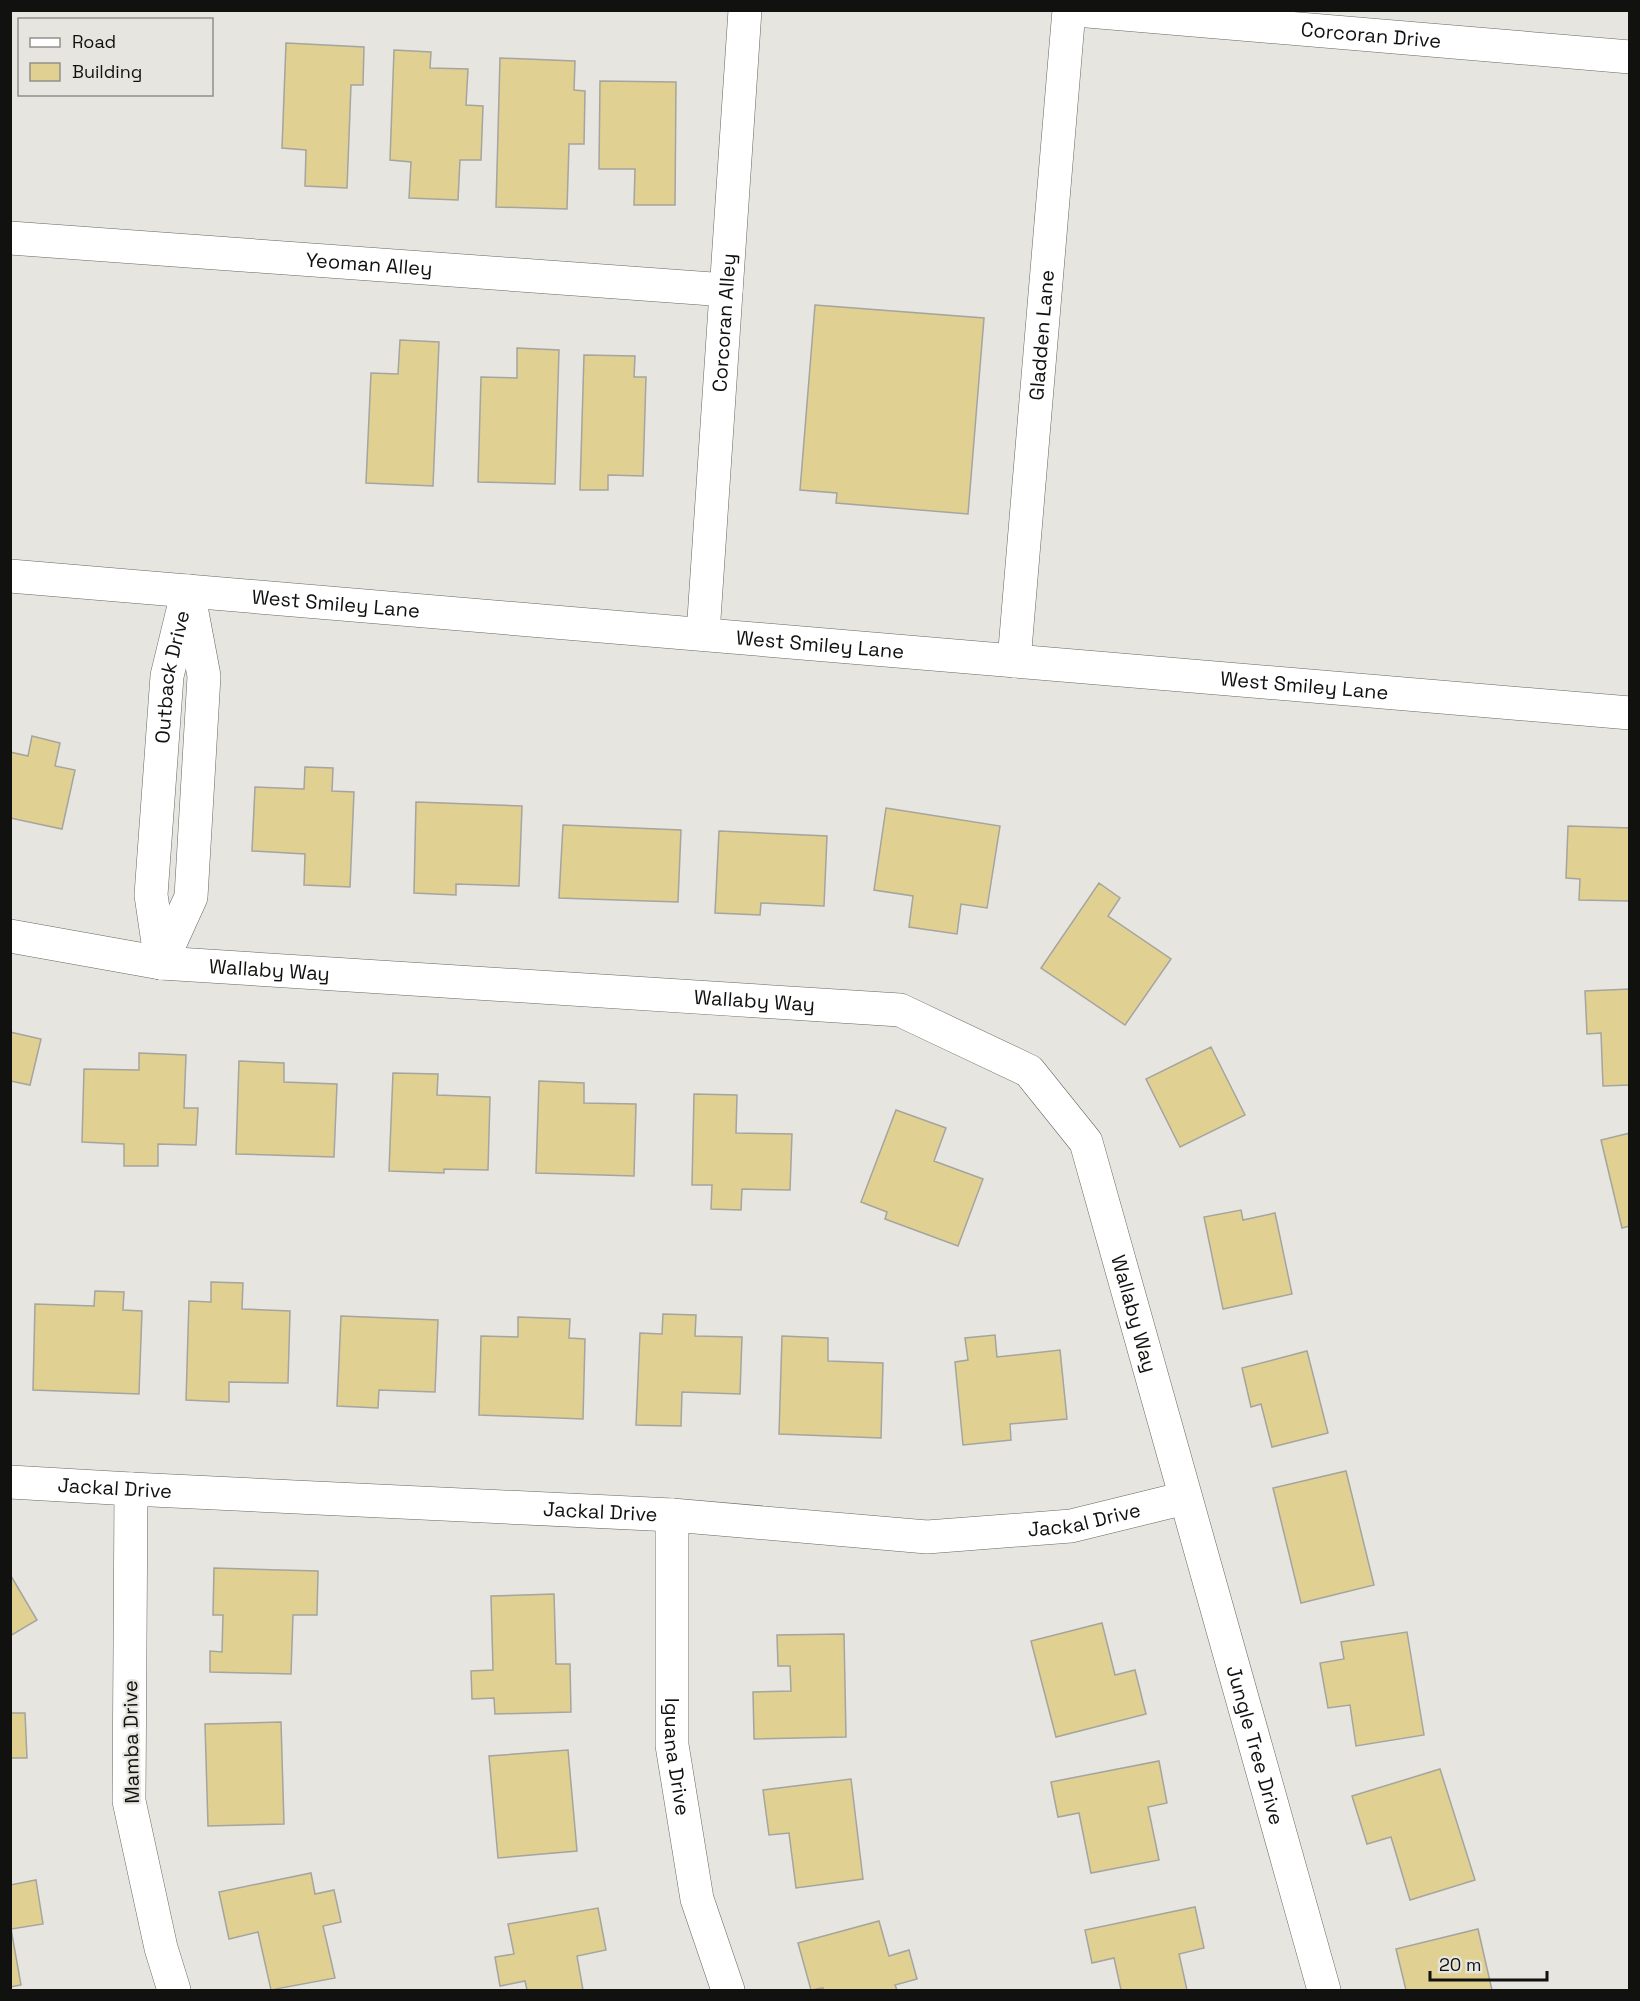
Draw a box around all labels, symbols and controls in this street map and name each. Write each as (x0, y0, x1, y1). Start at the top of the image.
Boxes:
street label: Corcoran Drive (1300, 16, 1442, 54)
legend (18, 18, 213, 96)
text: Road (72, 30, 116, 53)
text: Building (72, 60, 142, 83)
street label: Yeoman Alley (305, 247, 433, 282)
street label: Corcoran Alley (706, 252, 742, 393)
street label: Gladden Lane (1023, 269, 1060, 401)
street label: West Smiley Lane (251, 583, 421, 624)
street label: Outback Drive (149, 608, 195, 744)
street label: West Smiley Lane (735, 624, 905, 665)
street label: West Smiley Lane (1219, 665, 1390, 706)
street label: Wallaby Way (208, 953, 331, 987)
street label: Wallaby Way (693, 984, 816, 1018)
street label: Wallaby Way (1105, 1252, 1163, 1376)
street label: Jackal Drive (57, 1472, 173, 1504)
street label: Jackal Drive (542, 1496, 658, 1527)
street label: Jackal Drive (1027, 1496, 1143, 1542)
street label: Jungle Tree Drive (1221, 1662, 1290, 1828)
street label: Mamba Drive (117, 1680, 145, 1804)
street label: Iguana Drive (658, 1698, 696, 1817)
scale bar (1430, 1944, 1547, 1982)
text: 20 m (1439, 1953, 1482, 1976)

